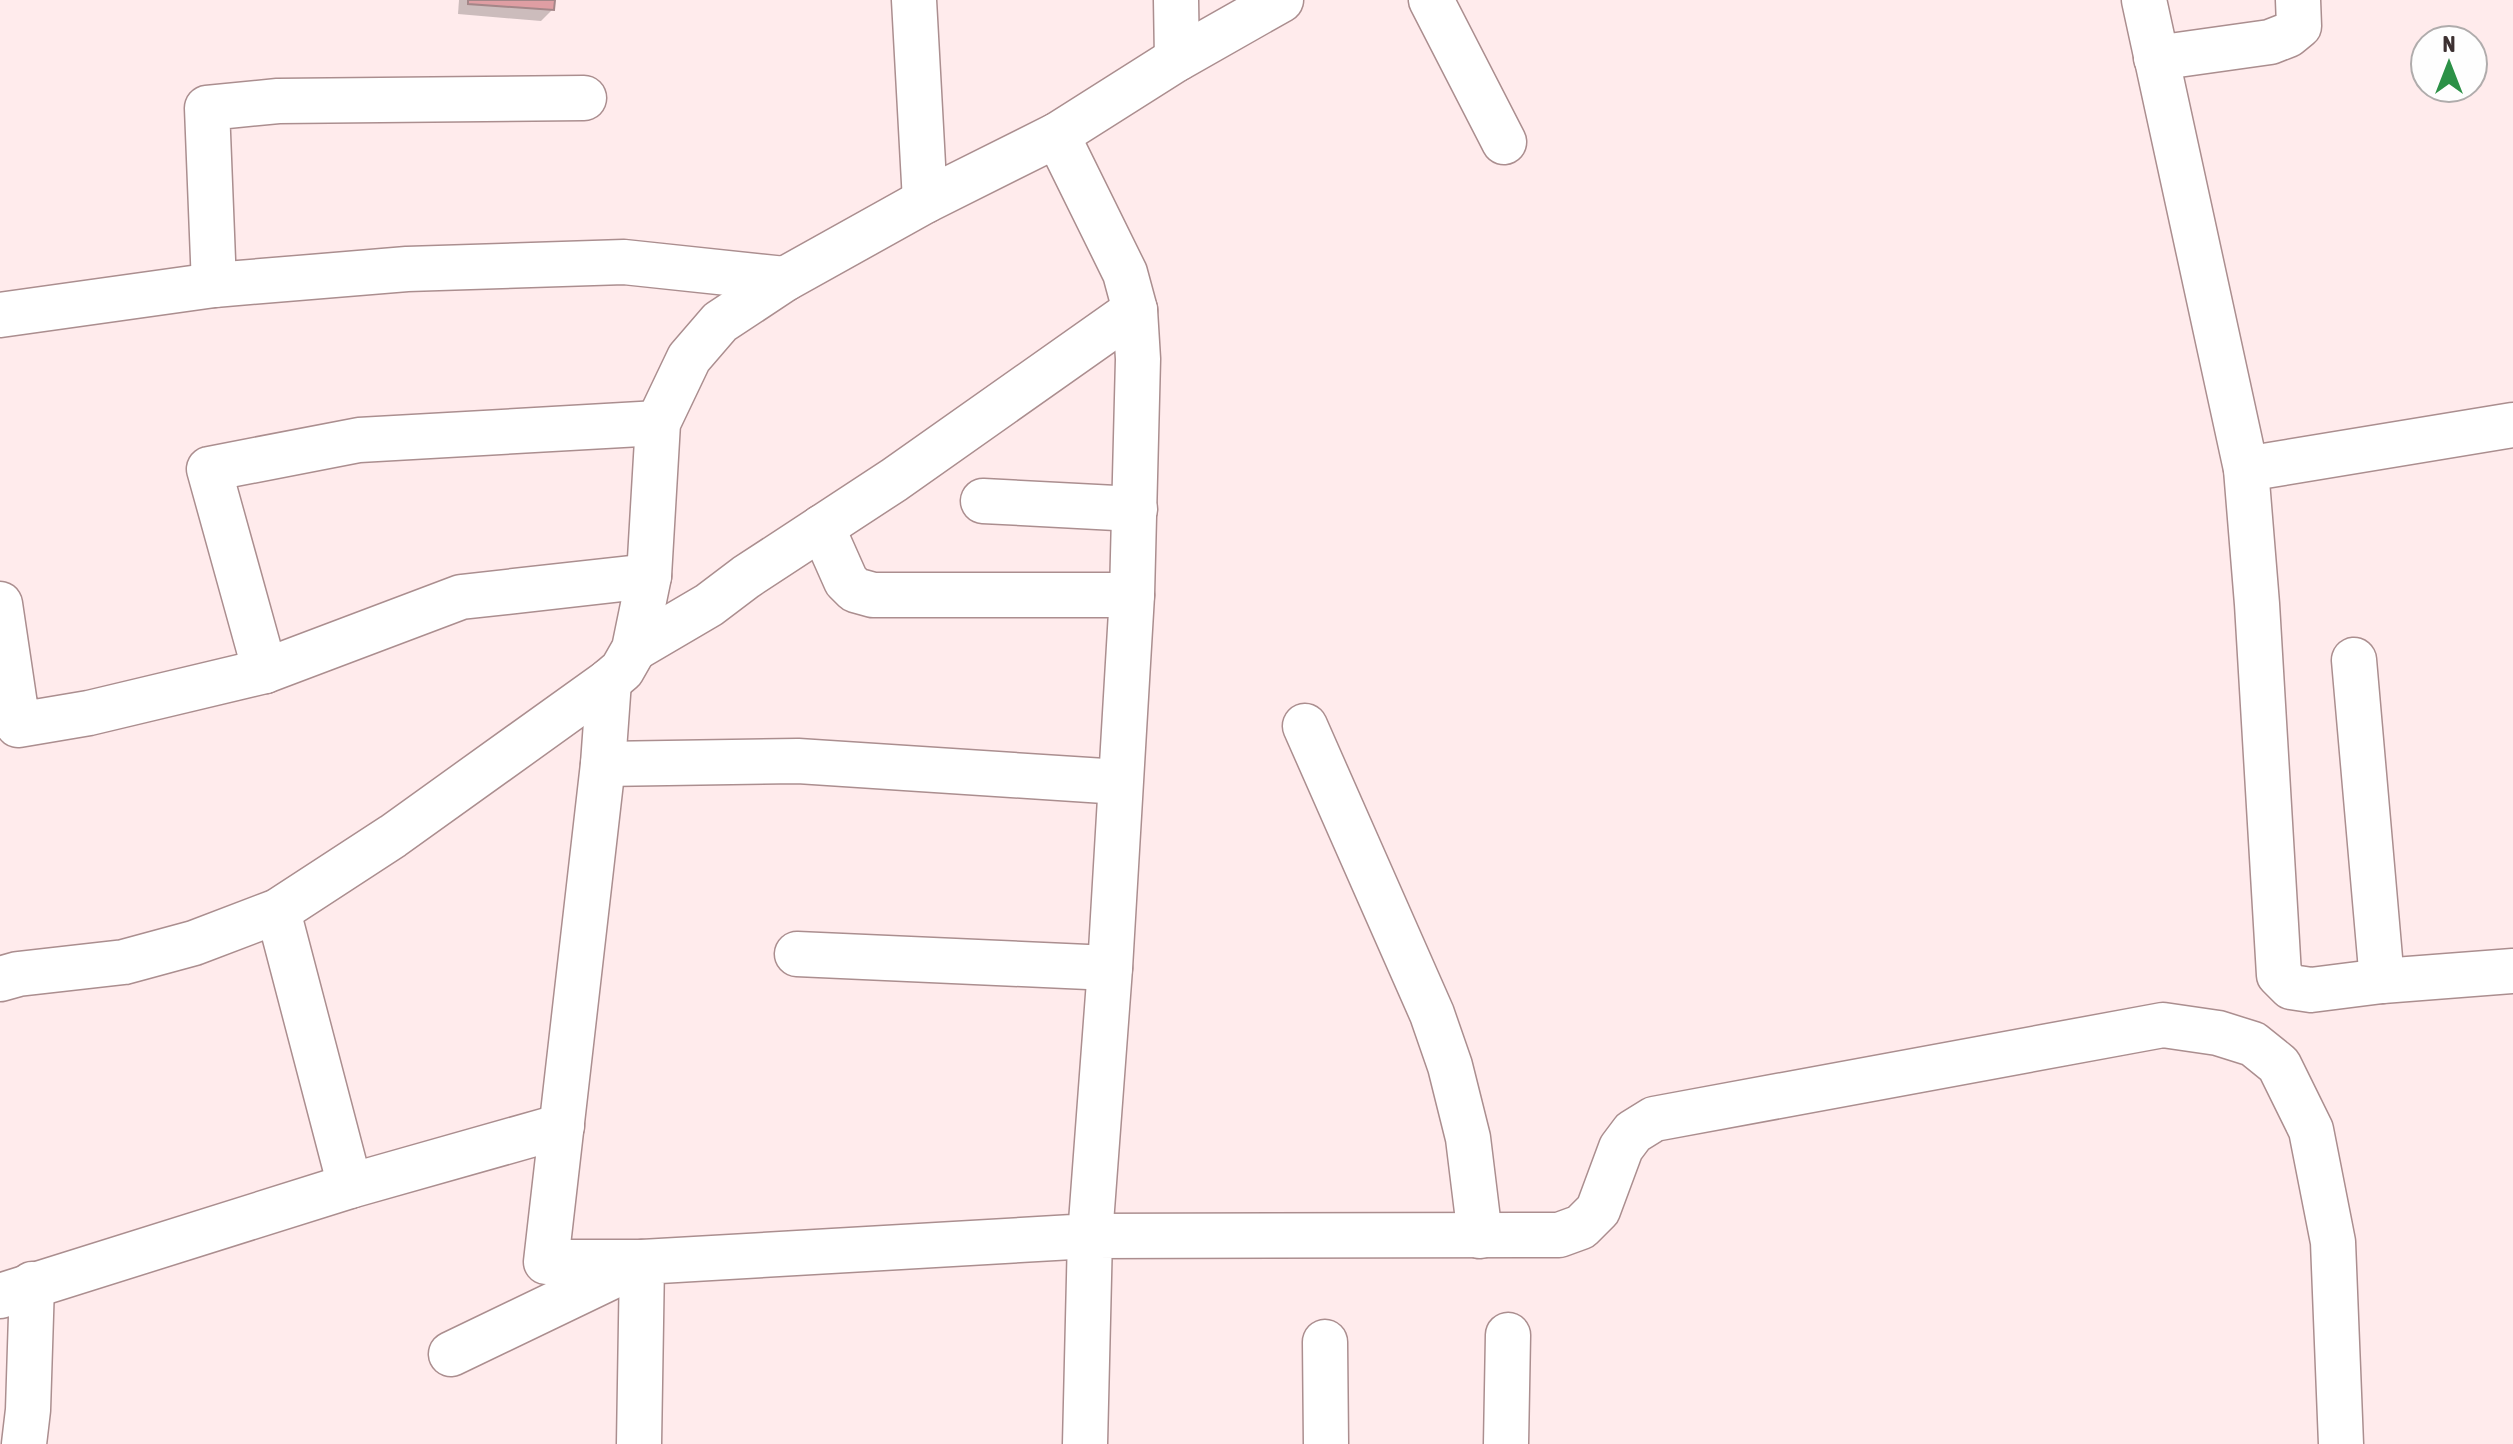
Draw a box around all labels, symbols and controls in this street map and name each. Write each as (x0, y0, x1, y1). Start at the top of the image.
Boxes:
north arrow (2409, 24, 2489, 104)
text: N (2443, 31, 2455, 57)

